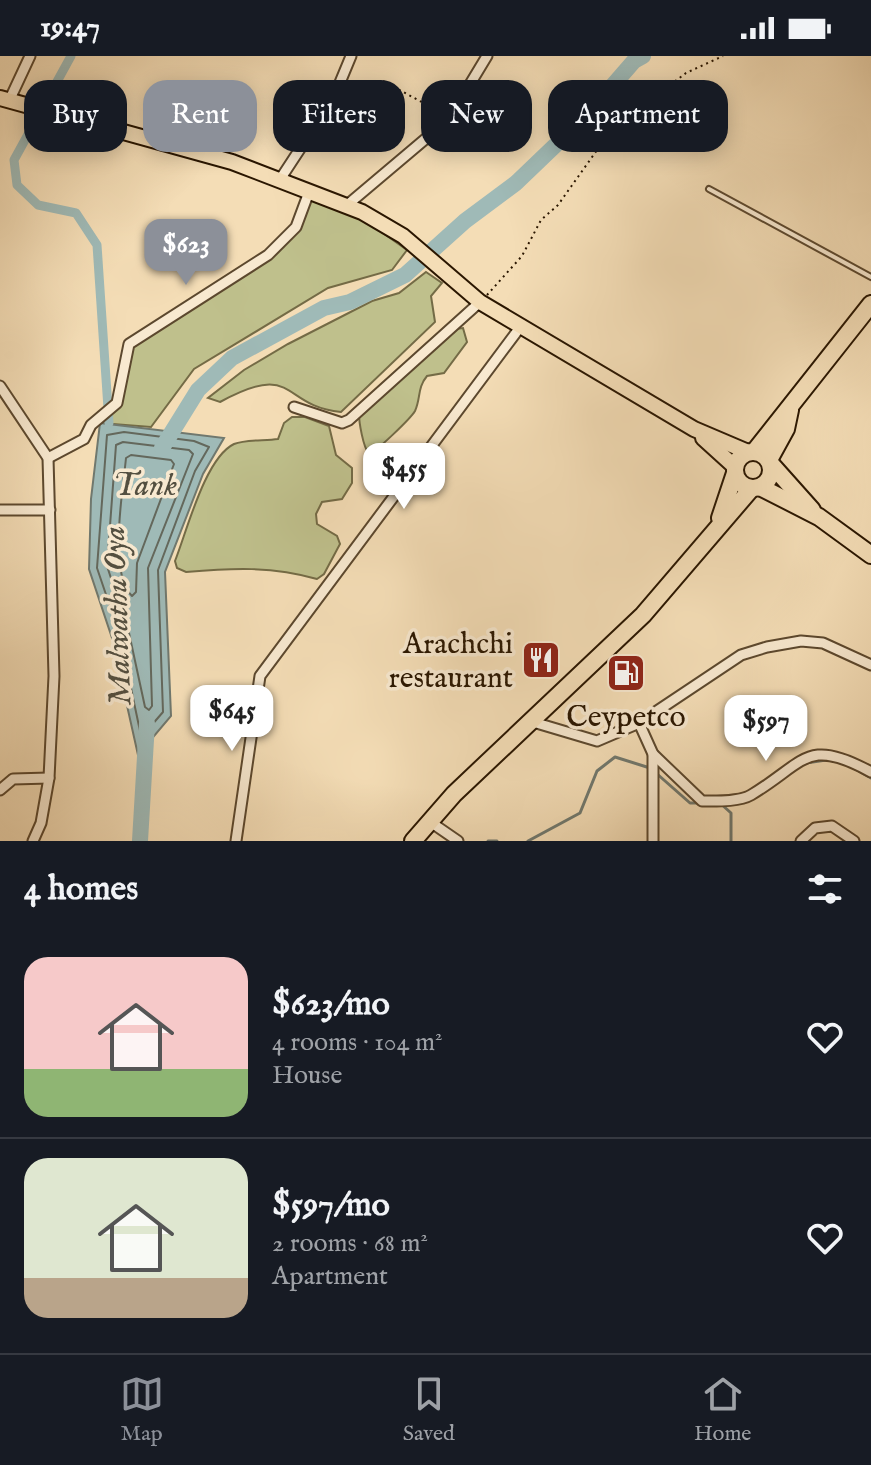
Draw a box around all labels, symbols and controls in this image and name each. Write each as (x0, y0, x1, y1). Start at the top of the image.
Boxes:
text: 19:47 (40, 9, 100, 47)
chip: Buy (24, 80, 127, 152)
chip: Rent (143, 80, 257, 152)
chip: Filters (273, 80, 405, 152)
chip: New (421, 80, 532, 152)
chip: Apartment (548, 80, 728, 152)
pin: $623 (139, 219, 233, 287)
text: $623 (162, 228, 210, 261)
pin: $455 (357, 443, 451, 511)
text: $455 (381, 452, 427, 485)
water label: Tank (113, 466, 177, 507)
water label: Malwathu Oya (95, 525, 142, 706)
place label: Arachchi restaurant (389, 626, 513, 698)
restaurant icon: Arachchi restaurant (520, 639, 562, 681)
fuel station icon: Ceypetco (605, 652, 647, 694)
pin: $645 (185, 685, 279, 753)
text: $645 (208, 694, 256, 727)
pin: $597 (719, 695, 813, 763)
place label: Ceypetco (566, 699, 686, 737)
text: $597 (742, 704, 790, 737)
icon: filters (803, 867, 847, 911)
text: 4 homes (24, 868, 138, 911)
text: $623/mo (272, 983, 390, 1026)
icon: home (88, 989, 184, 1085)
icon: heart (803, 1015, 847, 1059)
text: 4 rooms · 104 m² (272, 1026, 442, 1059)
text: House (272, 1059, 342, 1092)
text: $597/mo (272, 1184, 390, 1227)
icon: home (88, 1190, 184, 1286)
icon: heart (803, 1216, 847, 1260)
text: 2 rooms · 68 m² (272, 1227, 428, 1260)
text: Apartment (272, 1260, 388, 1293)
tab: Map (120, 1372, 164, 1448)
tab: Saved (403, 1372, 455, 1448)
tab: Home (694, 1372, 751, 1448)

